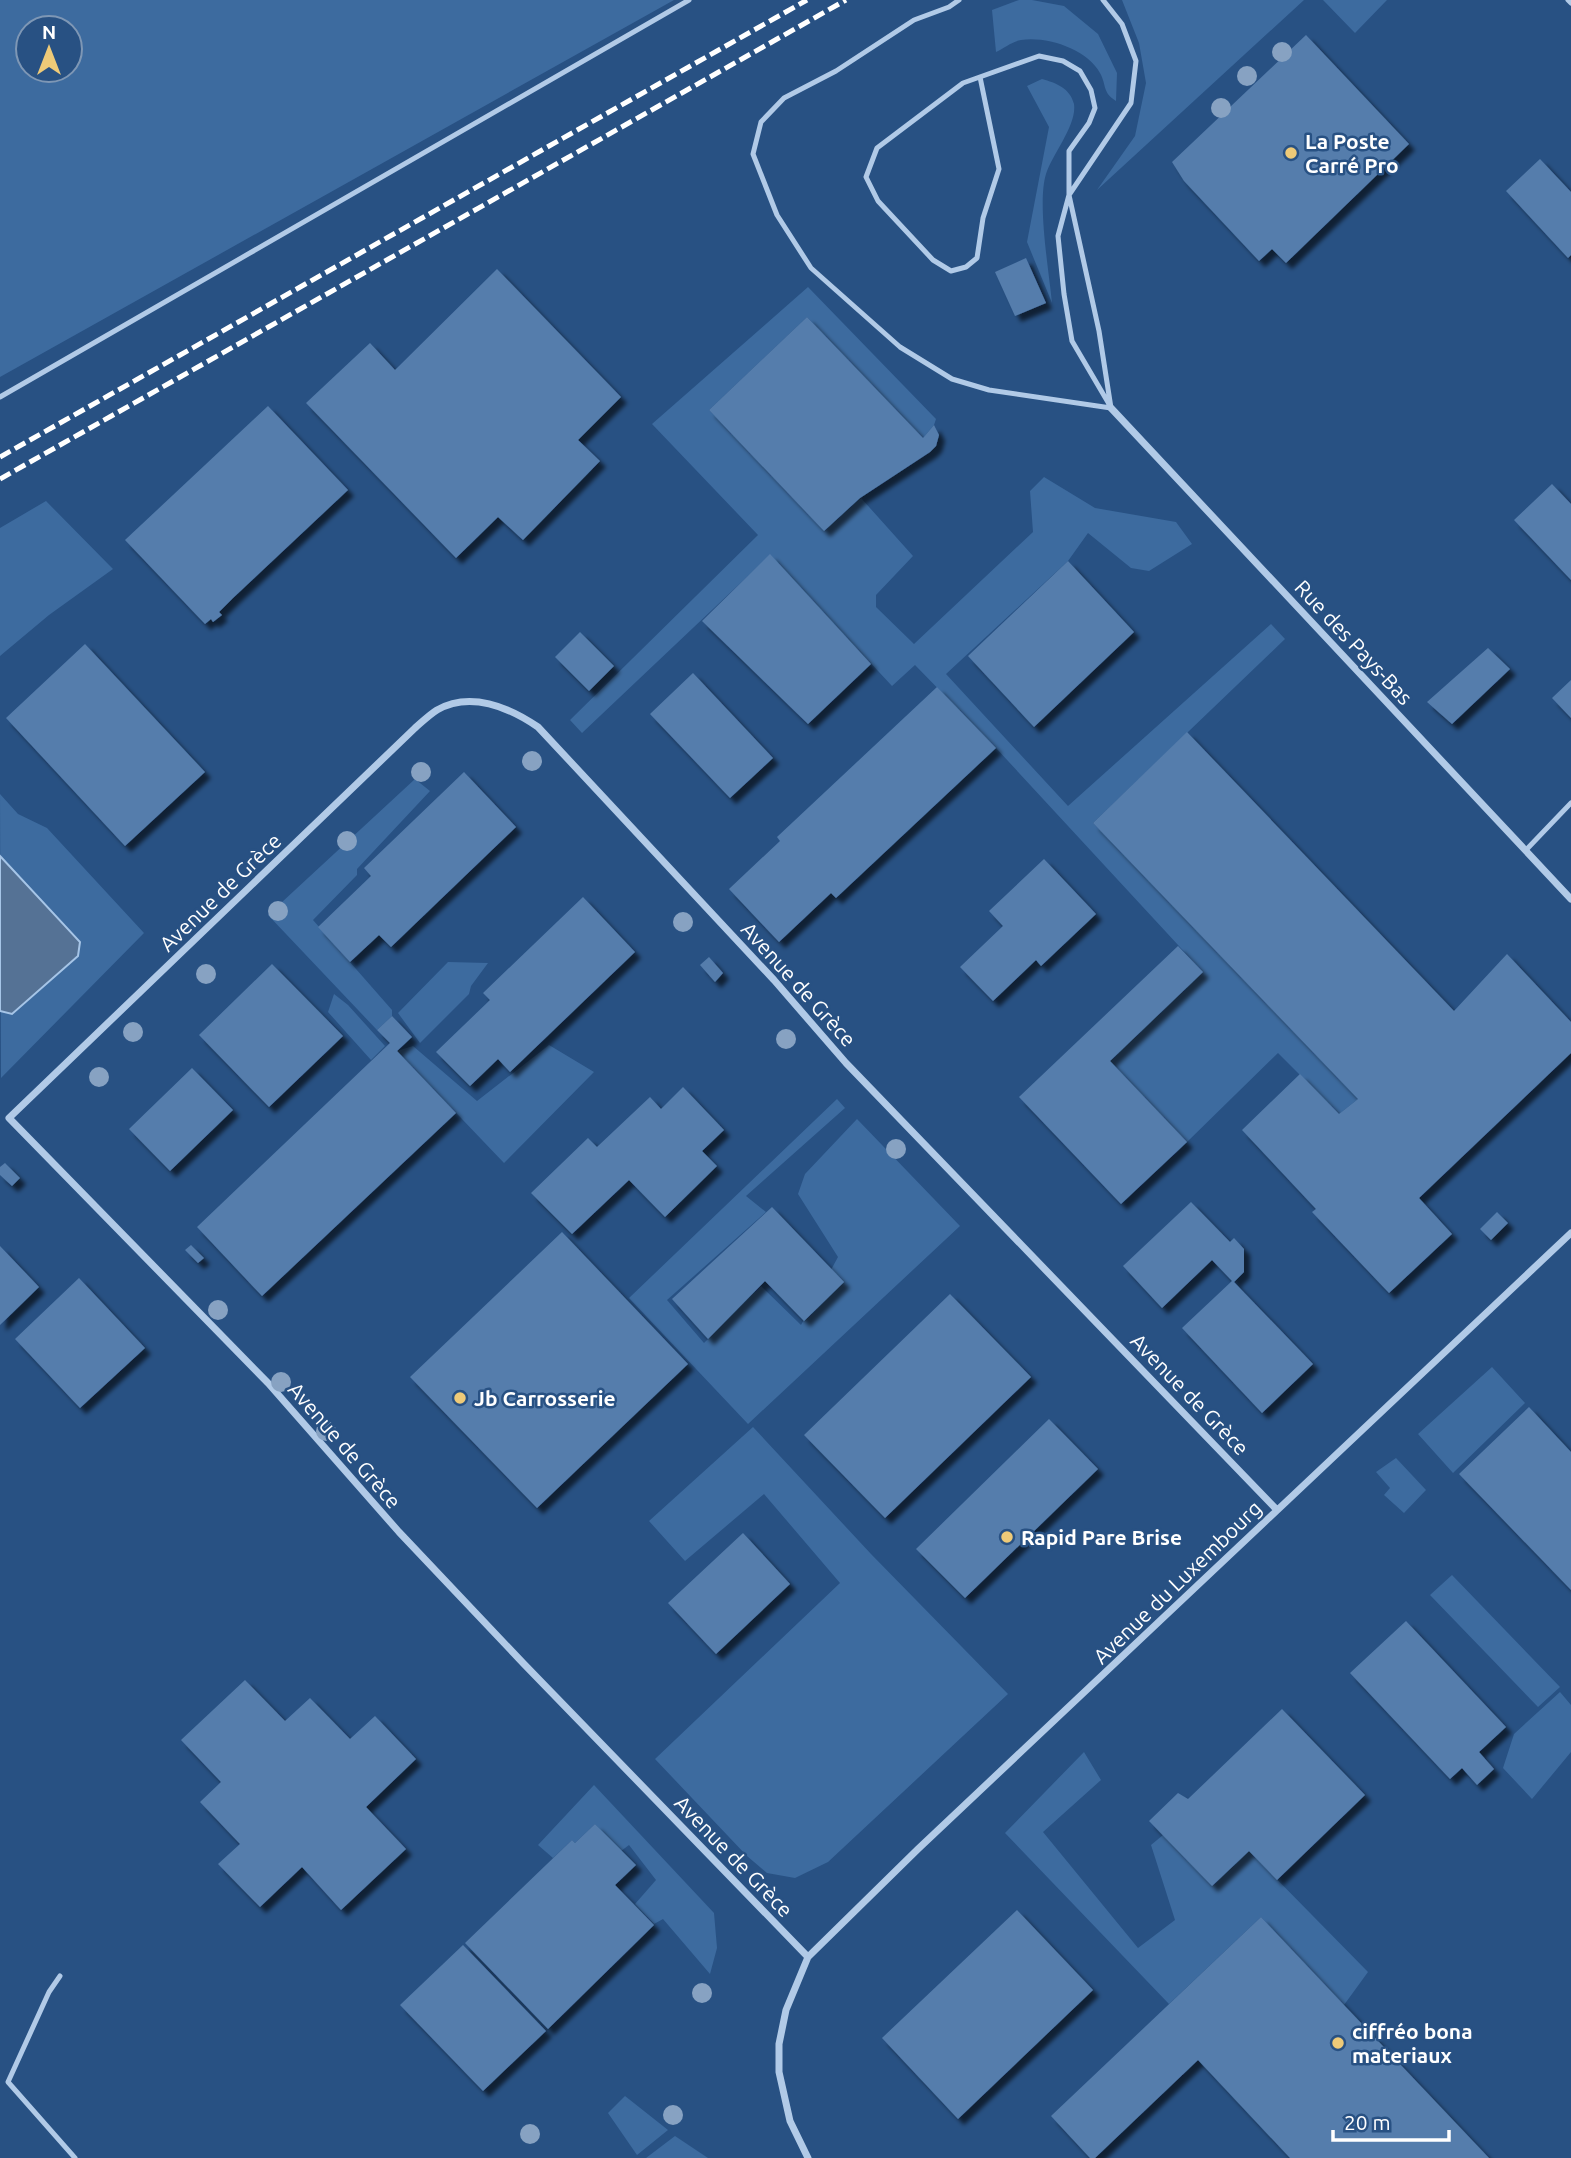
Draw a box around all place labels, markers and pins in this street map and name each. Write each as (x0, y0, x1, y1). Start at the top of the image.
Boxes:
place label: La Poste Carré Pro (1305, 129, 1399, 177)
marker: La Poste Carré Pro (1283, 145, 1299, 161)
place label: Jb Carrosserie (474, 1386, 616, 1410)
marker: Jb Carrosserie (452, 1390, 468, 1406)
place label: Rapid Pare Brise (1021, 1525, 1182, 1549)
marker: Rapid Pare Brise (999, 1529, 1015, 1545)
place label: ciffréo bona materiaux (1352, 2019, 1473, 2067)
marker: ciffréo bona materiaux (1330, 2035, 1346, 2051)

